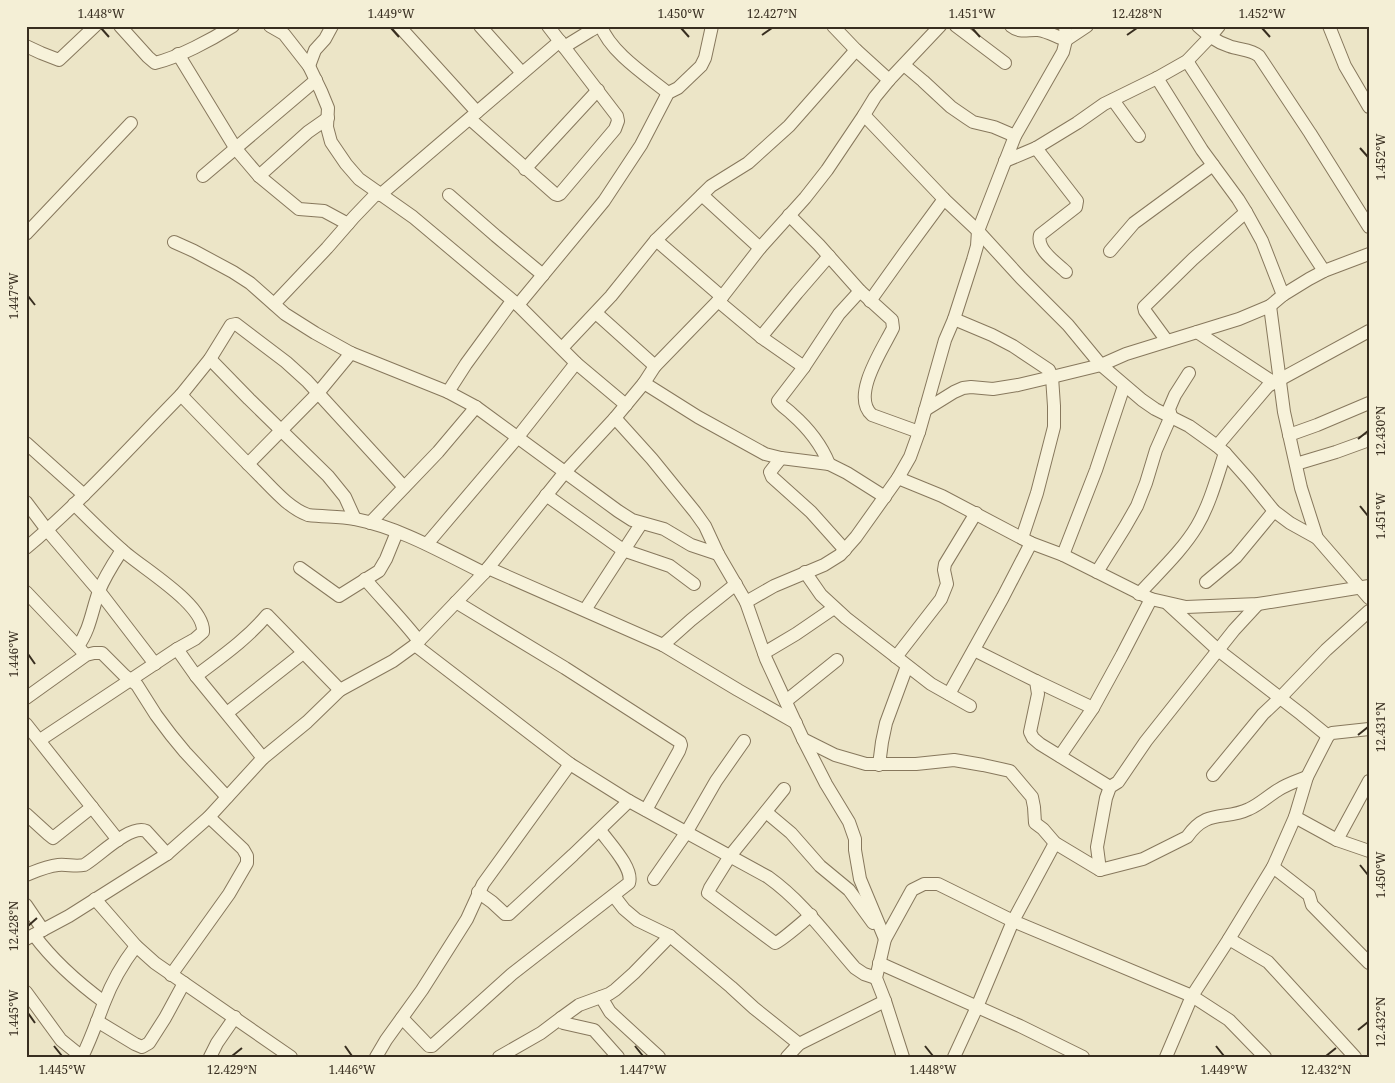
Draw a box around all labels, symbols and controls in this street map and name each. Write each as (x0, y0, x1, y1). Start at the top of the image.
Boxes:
text: 1.448°W (77, 5, 125, 22)
text: 1.449°W (367, 5, 415, 22)
text: 1.450°W (657, 5, 705, 22)
text: 12.427°N (747, 5, 797, 22)
text: 1.451°W (948, 5, 996, 22)
text: 12.428°N (1112, 5, 1162, 22)
text: 1.452°W (1238, 5, 1286, 22)
text: 1.452°W (1372, 133, 1389, 181)
text: 1.447°W (5, 272, 22, 320)
text: 12.430°N (1372, 406, 1389, 456)
text: 1.451°W (1372, 492, 1389, 540)
text: 1.446°W (5, 630, 22, 678)
text: 12.431°N (1372, 702, 1389, 752)
text: 1.450°W (1372, 851, 1389, 899)
text: 12.428°N (5, 901, 22, 951)
text: 1.445°W (5, 989, 22, 1037)
text: 12.432°N (1372, 997, 1389, 1047)
text: 1.445°W (38, 1061, 86, 1078)
text: 12.429°N (207, 1061, 257, 1078)
text: 1.446°W (328, 1061, 376, 1078)
text: 1.447°W (619, 1061, 667, 1078)
text: 1.448°W (909, 1061, 957, 1078)
text: 1.449°W (1200, 1061, 1248, 1078)
text: 12.432°N (1301, 1061, 1351, 1078)

